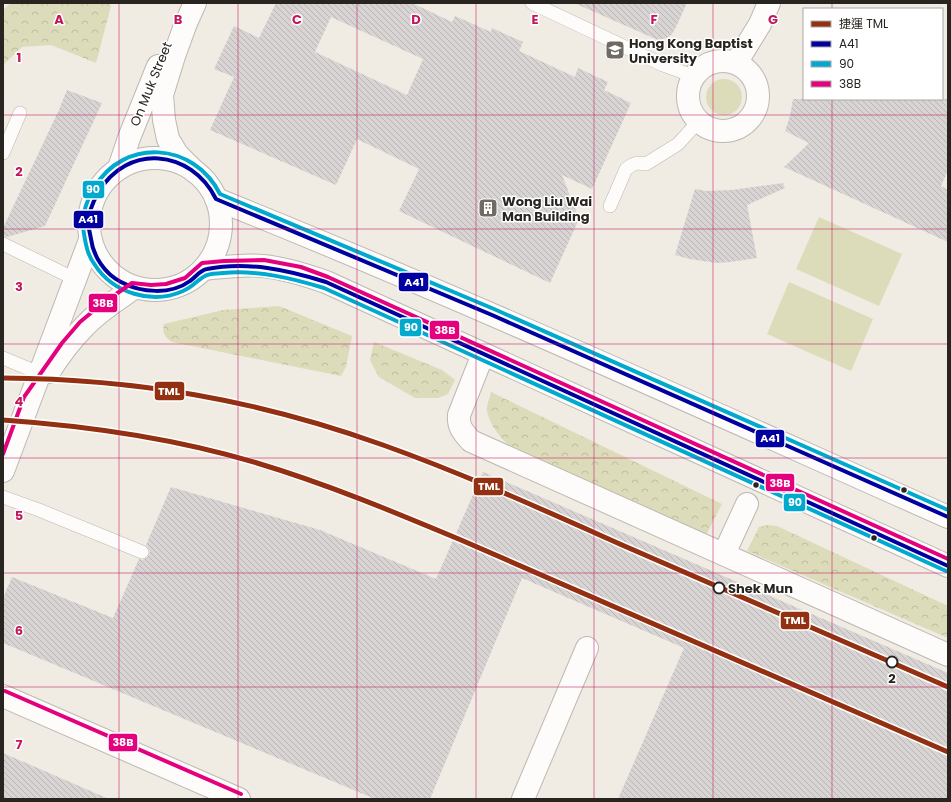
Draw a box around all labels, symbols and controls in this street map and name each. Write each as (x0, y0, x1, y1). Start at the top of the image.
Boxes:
legend (803, 8, 943, 100)
text: A (54, 10, 64, 29)
text: B (174, 10, 183, 29)
text: C (292, 10, 302, 29)
text: D (411, 10, 421, 29)
text: E (531, 10, 539, 29)
text: F (650, 10, 658, 29)
text: G (768, 10, 778, 29)
text: 捷運 TML (839, 15, 888, 32)
place label: Hong Kong Baptist University (629, 34, 753, 68)
text: A41 (839, 35, 858, 52)
street label: On Muk Street (125, 39, 177, 129)
school or university icon: Hong Kong Baptist University (604, 39, 626, 61)
text: 1 (17, 48, 21, 67)
text: 90 (839, 55, 854, 72)
text: 38B (839, 75, 861, 92)
text: 2 (15, 162, 23, 181)
line badge: 90 (82, 180, 105, 199)
text: 90 (86, 181, 100, 197)
place label: Wong Liu Wai Man Building (502, 192, 592, 226)
building icon: Wong Liu Wai Man Building (477, 197, 499, 219)
line badge: A41 (73, 210, 104, 229)
text: A41 (78, 211, 98, 227)
line badge: A41 (398, 272, 429, 292)
text: A41 (404, 274, 424, 290)
text: 3 (15, 277, 23, 296)
line badge: 38B (88, 293, 118, 313)
text: 38B (92, 295, 114, 311)
line badge: 90 (399, 318, 422, 337)
text: 90 (404, 319, 418, 335)
line badge: 38B (429, 320, 460, 340)
text: 38B (434, 322, 456, 338)
line badge: TML (154, 381, 185, 401)
text: TML (158, 383, 181, 399)
text: 4 (15, 392, 24, 411)
line badge: A41 (755, 429, 785, 448)
text: A41 (760, 430, 780, 446)
line badge: 38B (765, 473, 795, 492)
text: 38B (769, 475, 791, 491)
line badge: TML (473, 477, 504, 496)
text: TML (478, 478, 501, 494)
unlabelled marker (751, 480, 761, 490)
unlabelled marker (899, 485, 909, 495)
line badge: 90 (783, 493, 806, 512)
text: 90 (788, 494, 802, 510)
text: 5 (15, 506, 23, 525)
unlabelled marker (869, 533, 879, 543)
place label: Shek Mun (728, 579, 793, 598)
marker: Shek Mun (712, 581, 726, 595)
line badge: TML (780, 611, 810, 630)
text: TML (784, 612, 807, 628)
text: 6 (15, 621, 23, 640)
marker: 2 (885, 655, 899, 669)
place label: 2 (888, 669, 896, 688)
line badge: 38B (108, 733, 138, 752)
text: 38B (112, 734, 134, 750)
text: 7 (16, 735, 23, 754)

